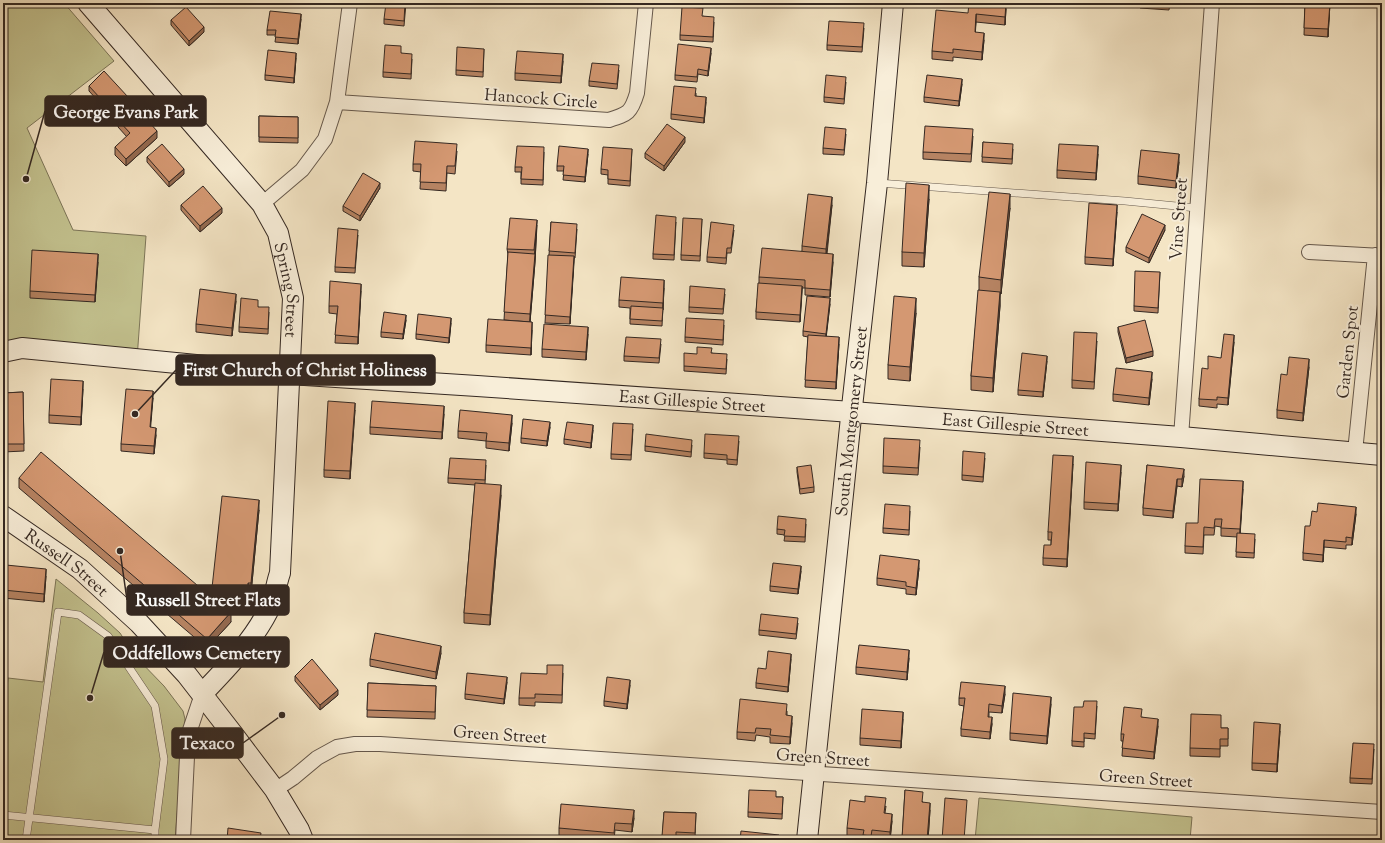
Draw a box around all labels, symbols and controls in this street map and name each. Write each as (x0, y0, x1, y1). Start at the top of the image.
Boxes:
street label: Hancock Circle (484, 84, 598, 116)
callout: George Evans Park (45, 96, 206, 126)
text: George Evans Park (53, 101, 199, 127)
street label: Vine Street (1165, 177, 1195, 261)
street label: Spring Street (267, 240, 303, 338)
street label: Garden Spot (1332, 304, 1366, 400)
street label: South Montgomery Street (831, 325, 875, 518)
callout: First Church of Christ Holiness (176, 355, 435, 385)
text: First Church of Christ Holiness (183, 359, 427, 385)
street label: East Gillespie Street (618, 386, 766, 420)
street label: East Gillespie Street (941, 409, 1090, 444)
street label: Russell Street (19, 524, 113, 603)
callout: Russell Street Flats (127, 585, 289, 615)
text: Russell Street Flats (135, 589, 281, 615)
callout: Oddfellows Cemetery (104, 637, 289, 667)
text: Oddfellows Cemetery (113, 642, 281, 668)
street label: Green Street (452, 721, 548, 751)
callout: Texaco (172, 728, 243, 758)
text: Texaco (179, 732, 235, 758)
street label: Green Street (775, 744, 871, 774)
street label: Green Street (1098, 765, 1194, 795)

